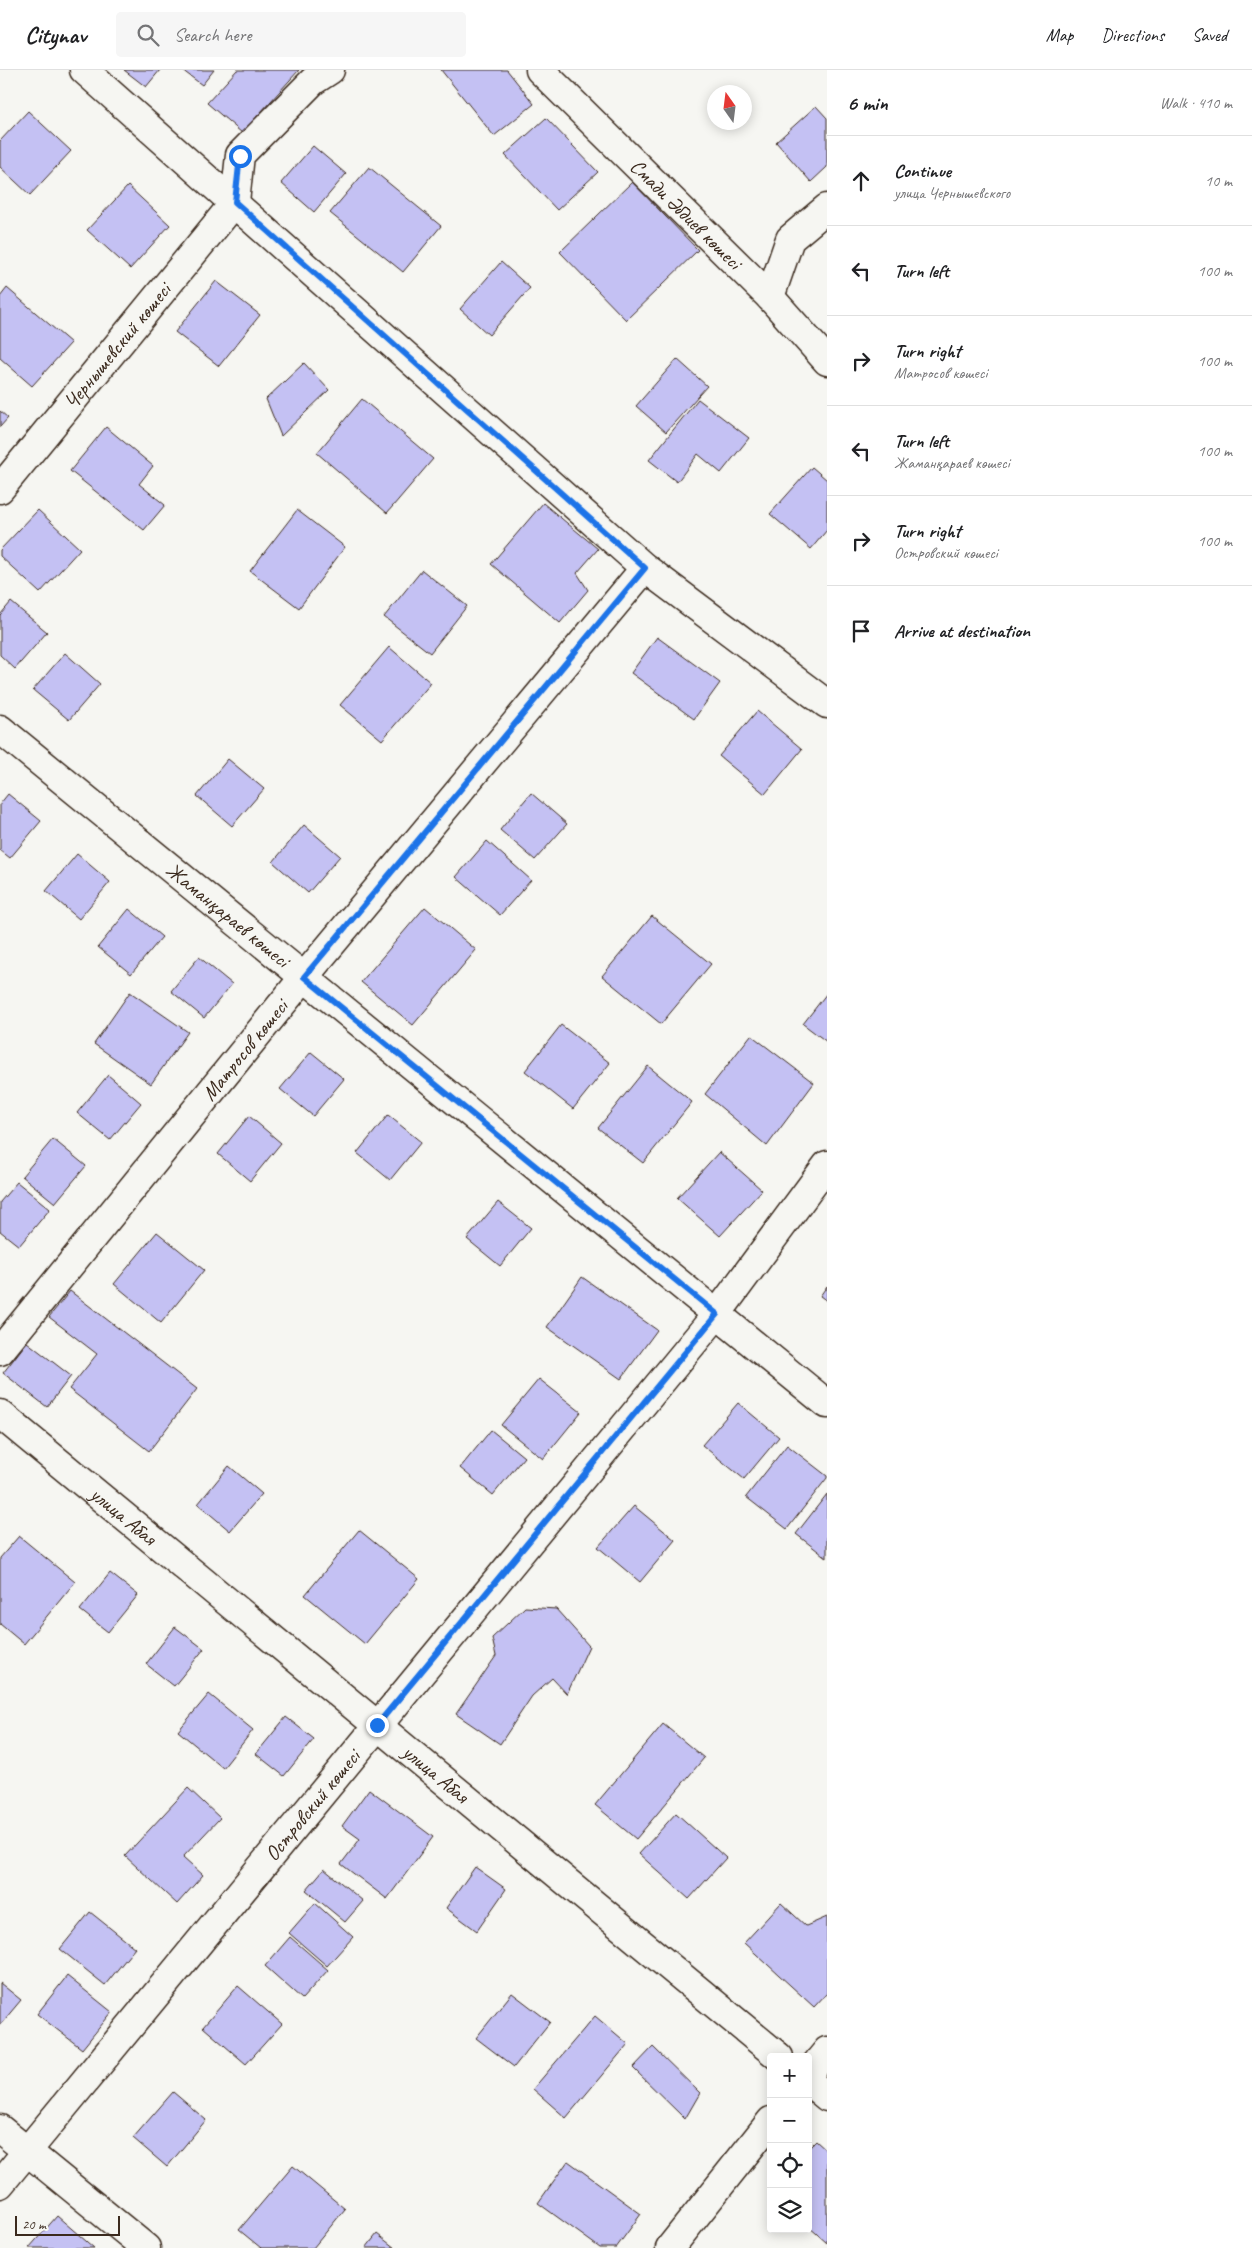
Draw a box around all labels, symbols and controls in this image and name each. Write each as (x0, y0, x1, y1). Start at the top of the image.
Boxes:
search box (116, 12, 466, 57)
text: Citynav (25, 20, 86, 50)
icon: search (134, 21, 162, 49)
text: Search here (174, 23, 251, 47)
text: Map (1046, 24, 1073, 46)
text: Directions (1101, 24, 1164, 46)
text: Saved (1192, 24, 1227, 46)
north arrow (707, 85, 752, 130)
text: 6 min (847, 90, 888, 116)
text: Walk · 410 m (1160, 93, 1232, 113)
route start (229, 145, 252, 168)
street label: Смади Әбдиев көшесі (625, 153, 749, 277)
text: Continue (894, 159, 951, 183)
icon: ahead (847, 167, 875, 195)
text: 10 m (1205, 171, 1232, 191)
text: улица Чернышевского (894, 183, 1010, 203)
icon: left (847, 257, 875, 285)
text: Turn left (894, 259, 949, 283)
text: 100 m (1198, 261, 1232, 281)
street label: Чернышевский көшесі (58, 275, 178, 414)
text: Turn right (894, 339, 961, 363)
icon: right (847, 347, 875, 375)
text: 100 m (1198, 351, 1232, 371)
text: Матросов көшесі (894, 363, 987, 383)
text: Turn left (894, 429, 949, 453)
icon: left (847, 437, 875, 465)
text: 100 m (1198, 441, 1232, 461)
text: Жаманқараев көшесі (894, 453, 1010, 473)
text: Turn right (894, 519, 961, 543)
icon: right (847, 527, 875, 555)
text: 100 m (1198, 531, 1232, 551)
text: Островский көшесі (894, 543, 998, 563)
icon: arrive (847, 617, 875, 645)
text: Arrive at destination (894, 619, 1030, 643)
street label: Жаманқараев көшесі (161, 857, 297, 975)
street label: Матросов көшесі (196, 992, 295, 1106)
street label: улица Абая (84, 1480, 163, 1552)
route end (366, 1714, 389, 1737)
street label: улица Абая (396, 1738, 475, 1809)
street label: Островский көшесі (259, 1742, 368, 1866)
map controls (767, 2053, 812, 2233)
button: + (767, 2053, 812, 2098)
button: − (767, 2098, 812, 2143)
button: locate (767, 2143, 812, 2188)
button: layers (767, 2188, 812, 2233)
scale bar (15, 2213, 120, 2236)
text: 20 m (22, 2216, 46, 2233)

